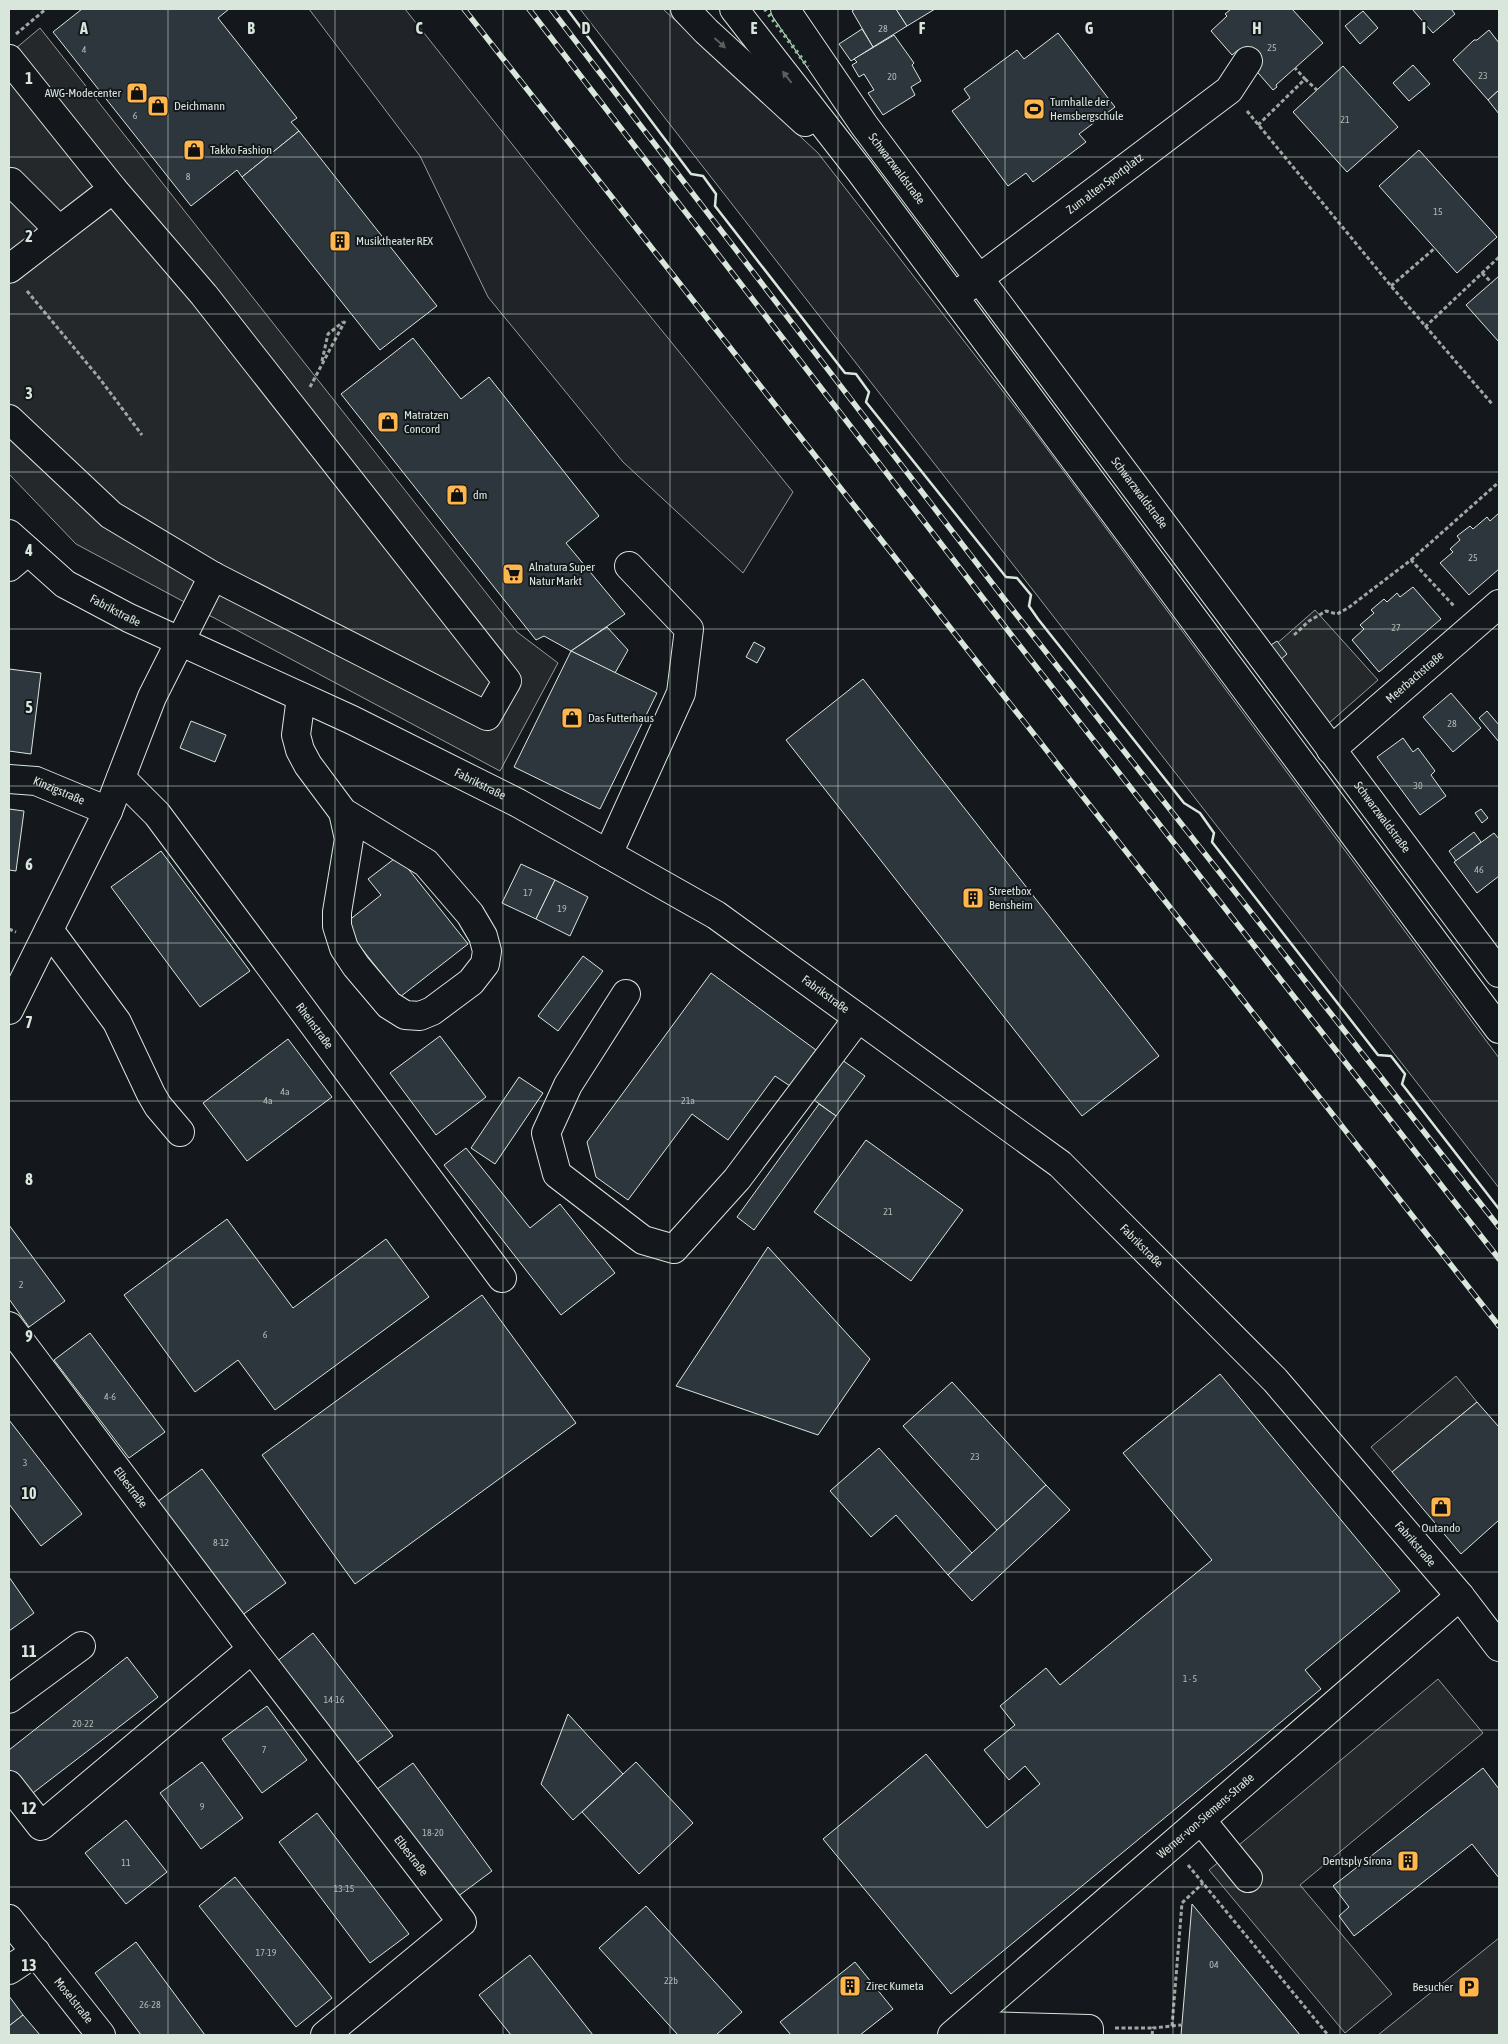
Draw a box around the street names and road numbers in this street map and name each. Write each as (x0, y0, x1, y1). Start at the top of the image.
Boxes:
street label: Schwarzwaldstraße (866, 131, 928, 207)
street label: Zum alten Sportplatz (1064, 150, 1146, 217)
street label: Schwarzwaldstraße (1108, 455, 1171, 531)
street label: Fabrikstraße (88, 592, 143, 629)
street label: Meerbachstraße (1383, 648, 1446, 706)
street label: Fabrikstraße (452, 765, 508, 803)
street label: Kinzigstraße (31, 774, 87, 808)
street label: Schwarzwaldstraße (1351, 779, 1413, 855)
street label: Fabrikstraße (799, 972, 852, 1016)
street label: Rheinstraße (293, 1000, 336, 1052)
street label: Fabrikstraße (1117, 1221, 1166, 1270)
street label: Elbestraße (111, 1464, 150, 1510)
street label: Fabrikstraße (1392, 1518, 1439, 1569)
street label: Werner-von-Siemens-Straße (1154, 1770, 1257, 1862)
street label: Elbestraße (391, 1833, 431, 1879)
street label: Moselstraße (51, 1975, 96, 2026)

